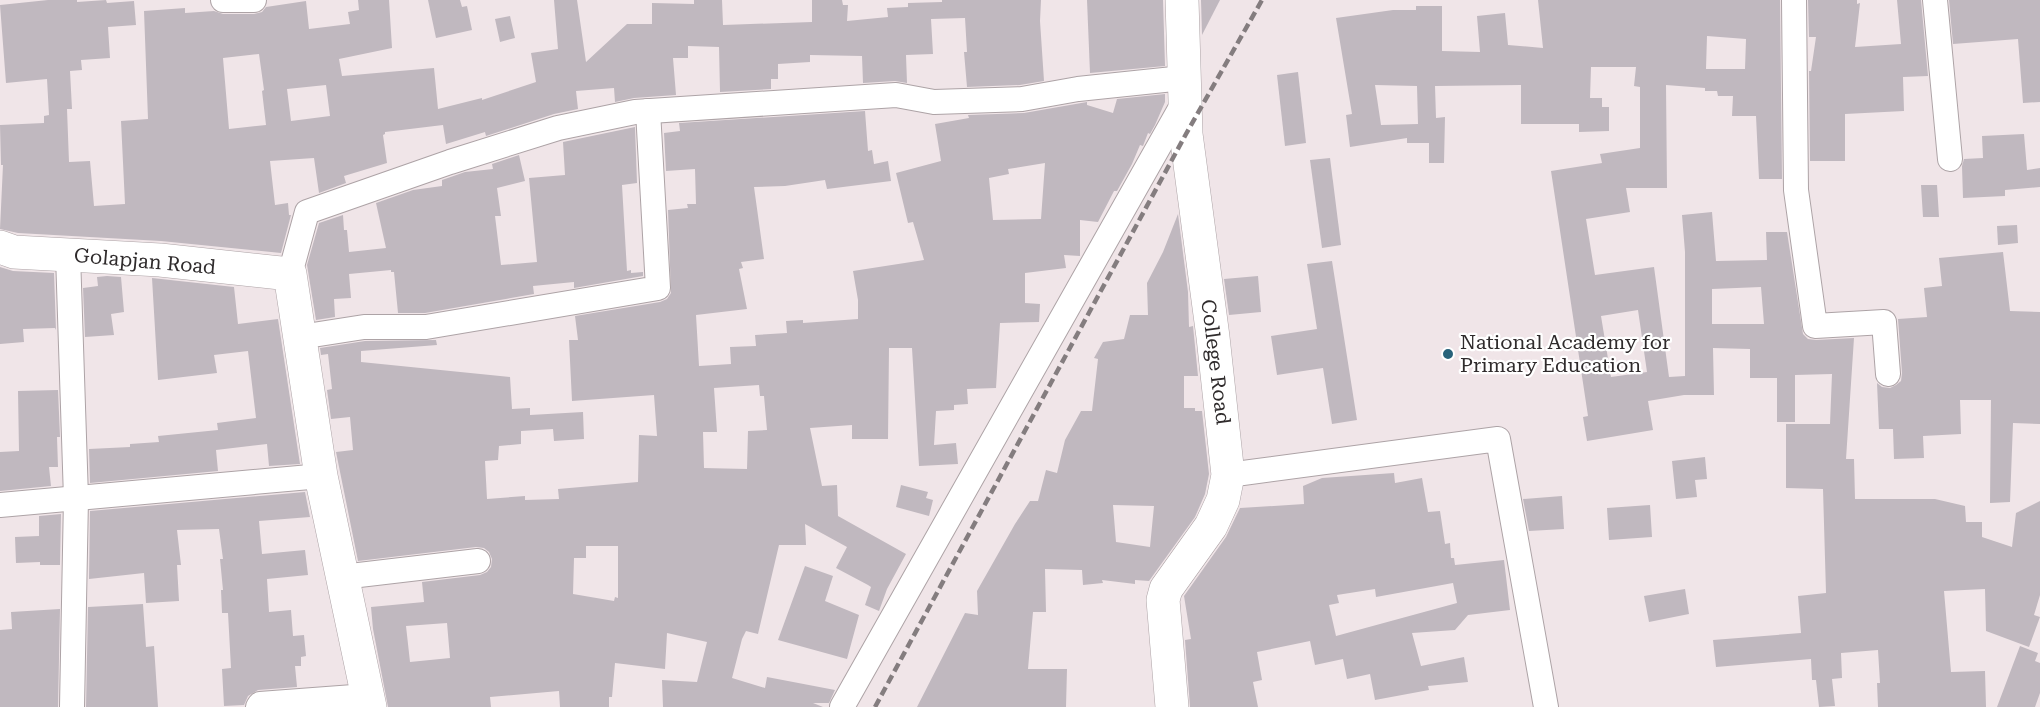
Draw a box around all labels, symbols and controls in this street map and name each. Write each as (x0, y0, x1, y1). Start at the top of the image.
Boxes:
street label: Golapjan Road (73, 243, 217, 279)
street label: College Road (1196, 298, 1236, 426)
place label: National Academy for Primary Education (1460, 330, 1670, 377)
marker: National Academy for Primary Education (1441, 347, 1455, 361)

